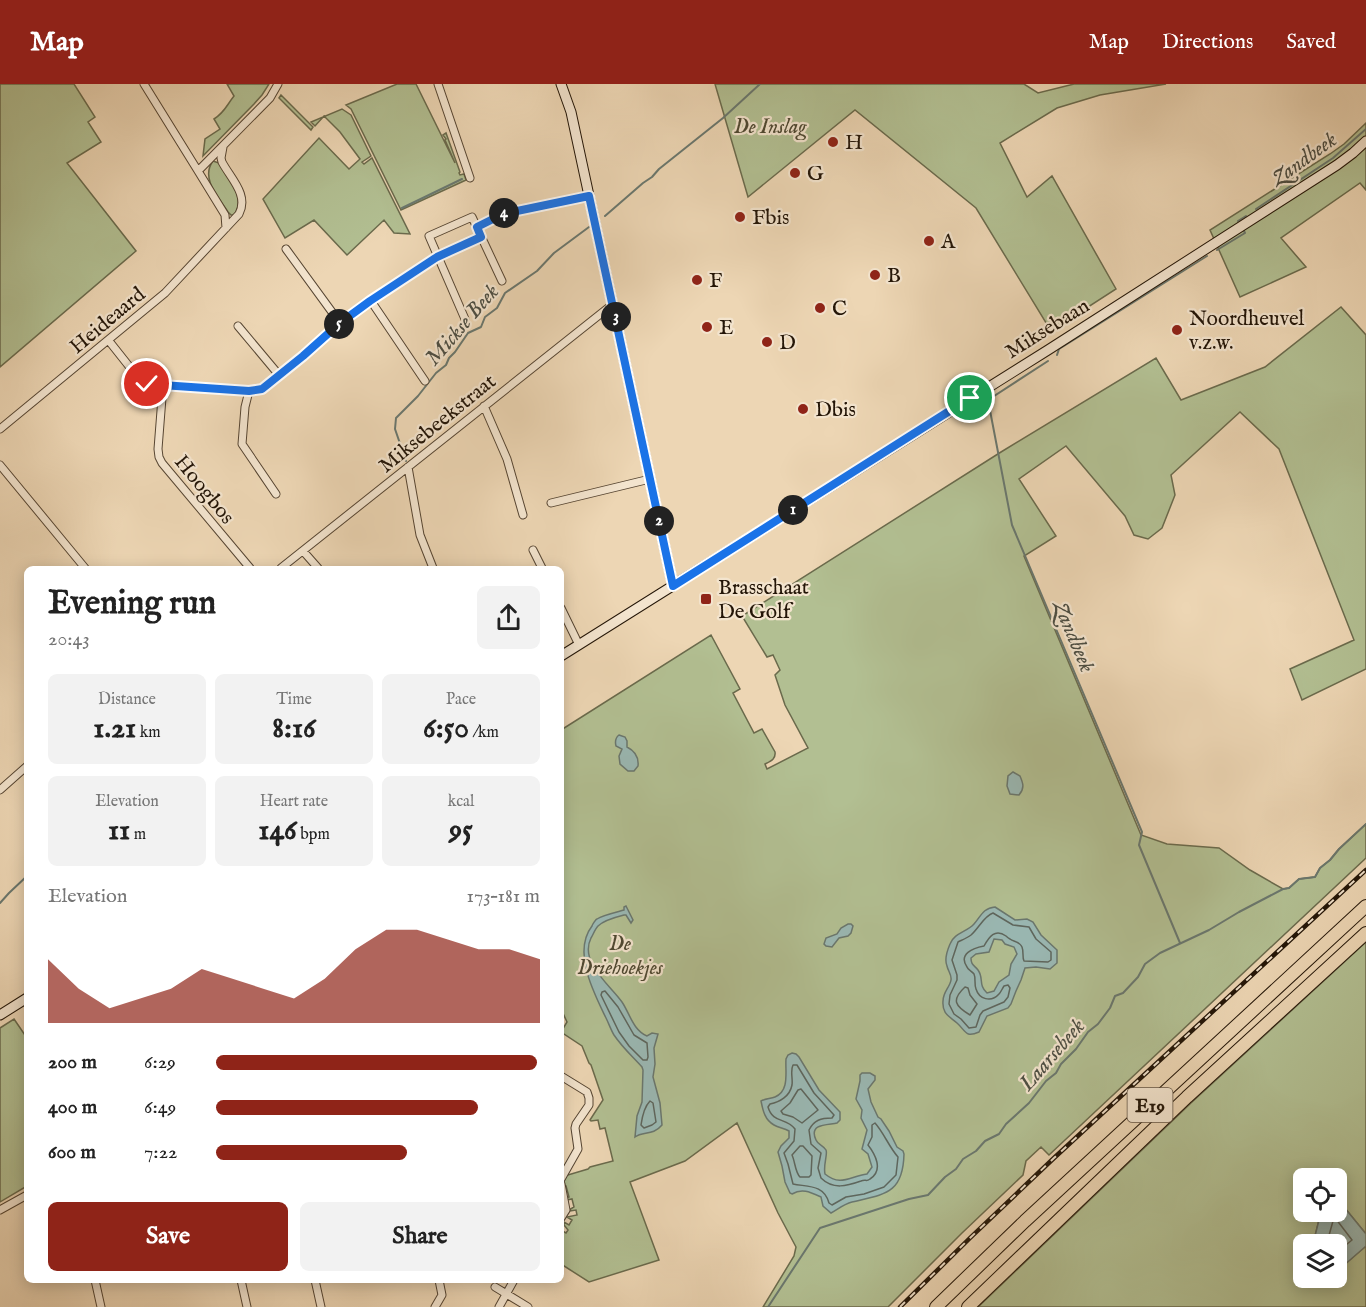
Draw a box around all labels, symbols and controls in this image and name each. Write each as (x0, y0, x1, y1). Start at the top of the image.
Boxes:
text: Map (30, 25, 84, 60)
text: Map (1089, 29, 1129, 56)
text: Directions (1162, 29, 1253, 56)
text: Saved (1286, 29, 1336, 56)
park label: De Inslag (734, 114, 807, 141)
water label: Zandbeek (1264, 126, 1343, 194)
place label: H (845, 130, 863, 157)
marker: H (826, 135, 840, 149)
place label: G (807, 161, 824, 188)
marker: G (788, 166, 802, 180)
pin: 4 (489, 198, 519, 228)
text: 4 (500, 203, 508, 223)
place label: Fbis (752, 205, 789, 232)
marker: Fbis (733, 210, 747, 224)
place label: A (940, 229, 956, 256)
marker: A (922, 234, 936, 248)
place label: B (887, 263, 901, 290)
place label: F (709, 268, 722, 295)
marker: B (868, 268, 882, 282)
marker: F (690, 273, 704, 287)
water label: Mickse Beek (419, 279, 506, 372)
street label: Heideaard (65, 281, 152, 361)
street label: Miksebaan (1001, 293, 1095, 366)
place label: C (832, 296, 847, 323)
marker: C (813, 301, 827, 315)
pin: 3 (601, 302, 631, 332)
place label: Noordheuvel v.z.w. (1189, 306, 1305, 357)
text: 3 (613, 307, 619, 327)
pin: 5 (324, 309, 354, 339)
text: 5 (336, 314, 342, 334)
place label: E (719, 315, 734, 342)
marker: E (700, 320, 714, 334)
marker: Noordheuvel v.z.w. (1170, 323, 1184, 337)
place label: D (779, 330, 796, 357)
marker: D (760, 335, 774, 349)
pin (121, 358, 172, 409)
icon: check (130, 367, 163, 400)
street label: Miksebeekstraat (374, 369, 502, 480)
pin (944, 372, 995, 423)
icon: arrive (953, 381, 986, 414)
place label: Dbis (815, 397, 856, 424)
marker: Dbis (796, 402, 810, 416)
street label: Hoogbos (168, 450, 240, 530)
pin: 1 (778, 495, 808, 525)
text: 1 (790, 500, 796, 520)
pin: 2 (644, 506, 674, 536)
text: 2 (655, 511, 663, 531)
place label: Brasschaat De Golf (718, 575, 809, 626)
text: Evening run (48, 583, 216, 625)
button: share (477, 586, 540, 649)
marker: Brasschaat De Golf (699, 592, 713, 606)
water label: Zandbeek (1045, 595, 1101, 677)
text: 20:43 (48, 627, 90, 652)
text: Distance (98, 690, 156, 710)
text: Time (276, 690, 312, 710)
text: Pace (446, 690, 476, 710)
text: 1.21 (93, 710, 136, 748)
text: 8:16 (272, 710, 316, 748)
text: 6:50 (423, 710, 469, 748)
text: km (136, 723, 161, 743)
text: /km (469, 723, 499, 743)
text: Elevation (95, 792, 159, 812)
text: Heart rate (260, 792, 328, 812)
text: kcal (448, 792, 474, 812)
text: 11 (108, 812, 130, 850)
text: 146 (258, 812, 297, 850)
text: 95 (449, 812, 473, 850)
text: m (130, 825, 146, 845)
text: bpm (297, 825, 330, 845)
text: Elevation (48, 884, 127, 909)
text: 173–181 m (466, 884, 540, 909)
park label: De Driehoekjes (577, 931, 664, 982)
water label: Laarsebeek (1013, 1013, 1092, 1098)
text: 200 m (48, 1050, 97, 1075)
text: 6:29 (144, 1050, 176, 1075)
road number: E19 (1128, 1088, 1172, 1122)
text: 400 m (48, 1095, 97, 1120)
text: 6:49 (144, 1095, 176, 1120)
text: 600 m (48, 1140, 96, 1165)
text: 7:22 (144, 1140, 177, 1165)
map controls (1293, 1168, 1347, 1288)
button: locate (1293, 1168, 1347, 1222)
button: Save (48, 1202, 288, 1271)
button: Share (300, 1202, 540, 1271)
button: layers (1293, 1234, 1347, 1288)

